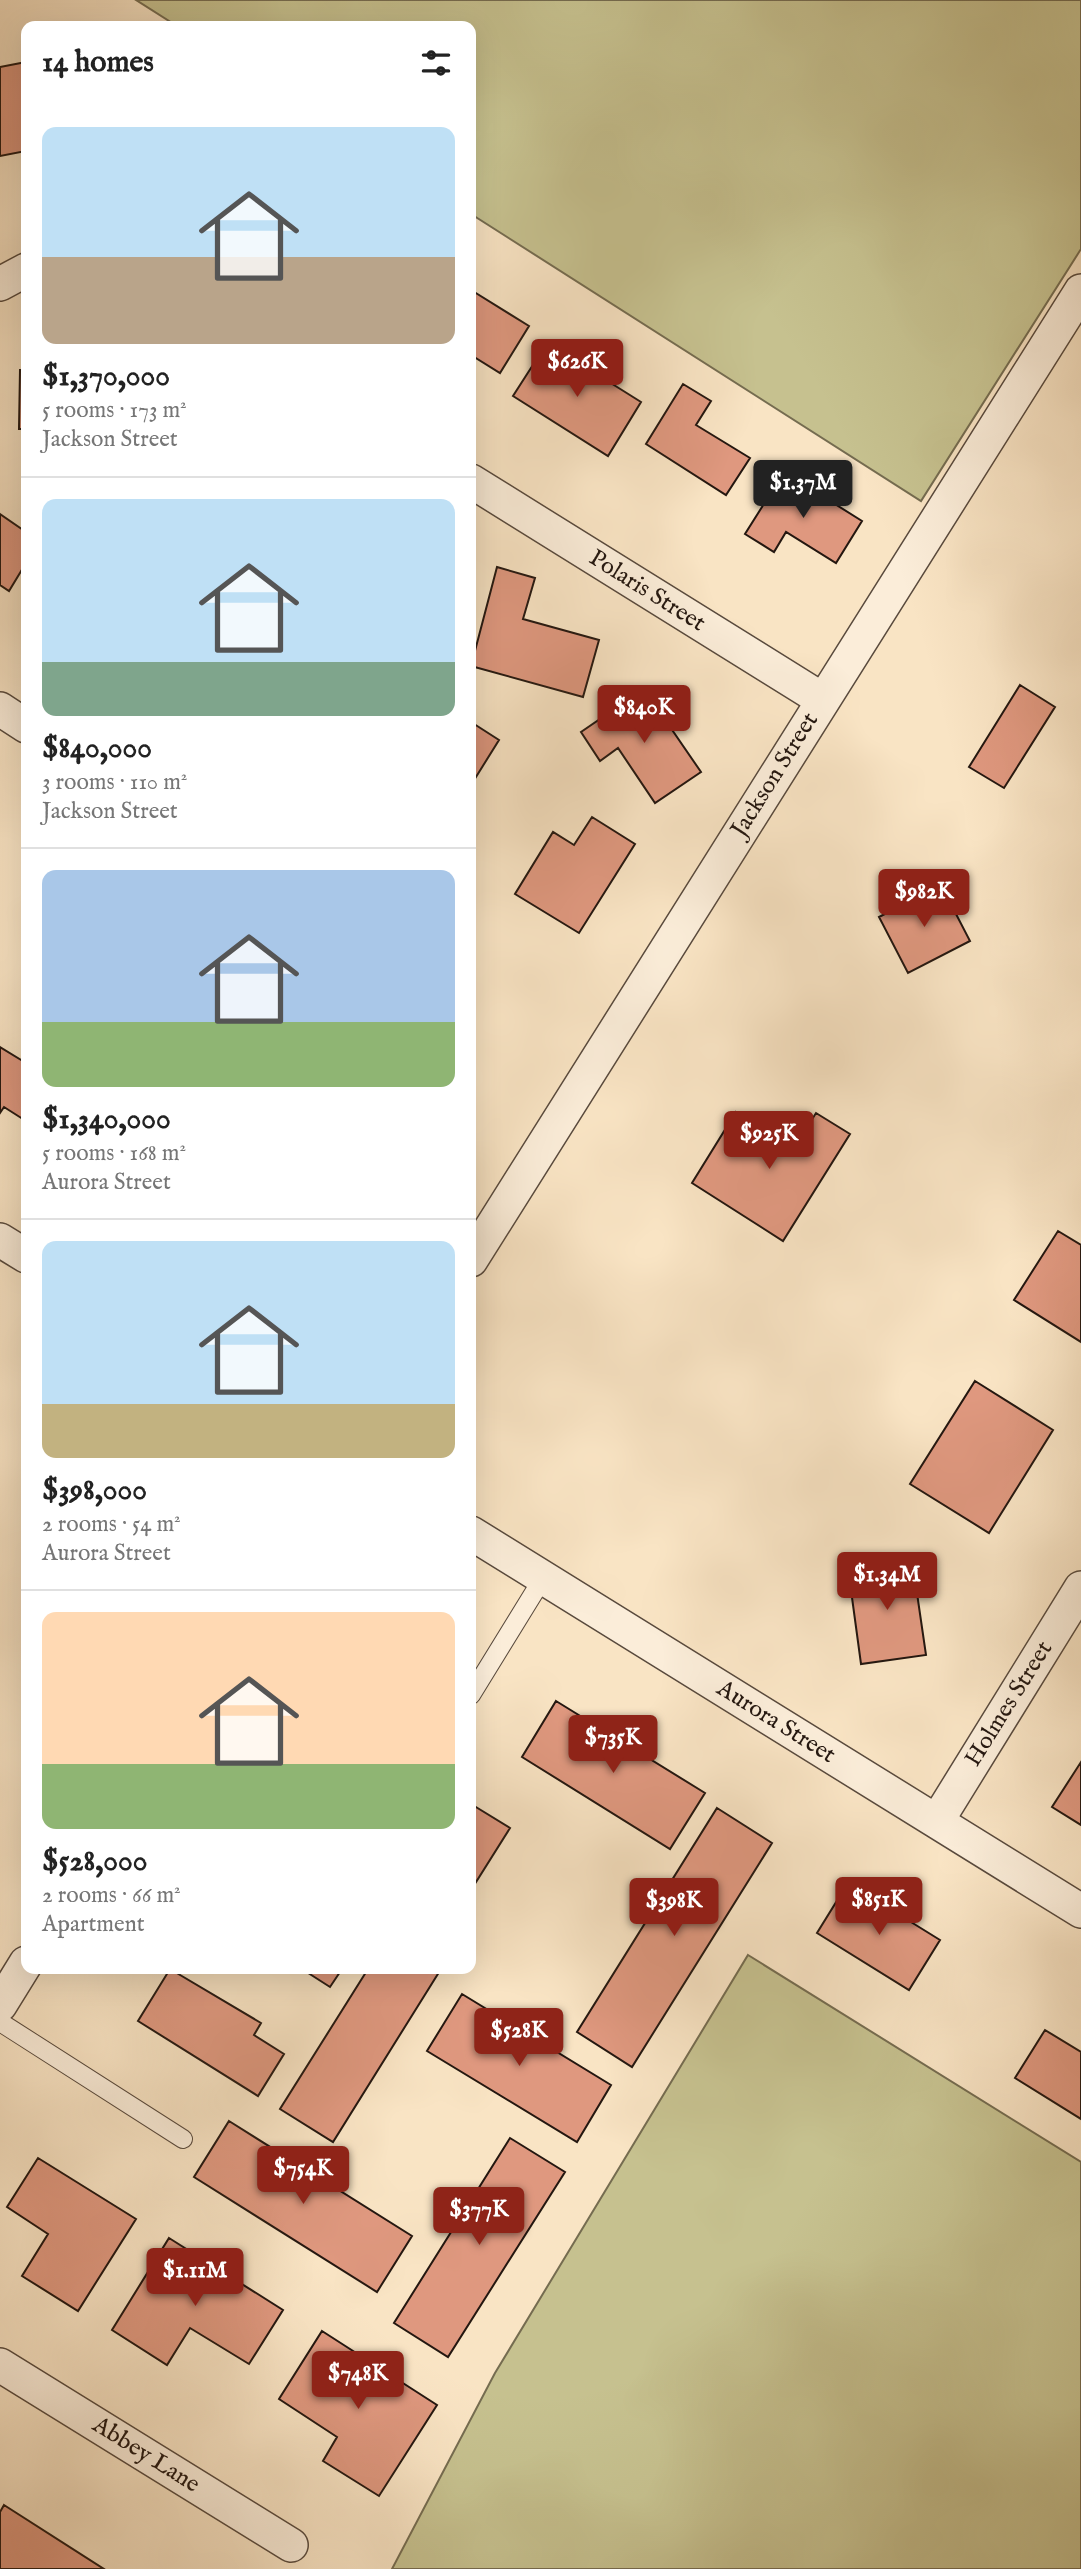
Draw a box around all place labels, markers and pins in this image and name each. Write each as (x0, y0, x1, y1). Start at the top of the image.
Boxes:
pin: $626K (528, 340, 626, 399)
pin: $1.37M (746, 461, 860, 520)
pin: $840K (595, 686, 693, 745)
pin: $982K (875, 870, 973, 929)
pin: $925K (720, 1112, 818, 1171)
pin: $1.34M (830, 1552, 944, 1612)
pin: $735K (564, 1716, 662, 1775)
pin: $398K (625, 1878, 723, 1938)
pin: $851K (830, 1878, 928, 1937)
pin: $528K (470, 2008, 568, 2068)
pin: $754K (254, 2146, 352, 2206)
pin: $377K (430, 2188, 528, 2247)
pin: $1.11M (138, 2248, 252, 2308)
pin: $748K (309, 2352, 407, 2411)

